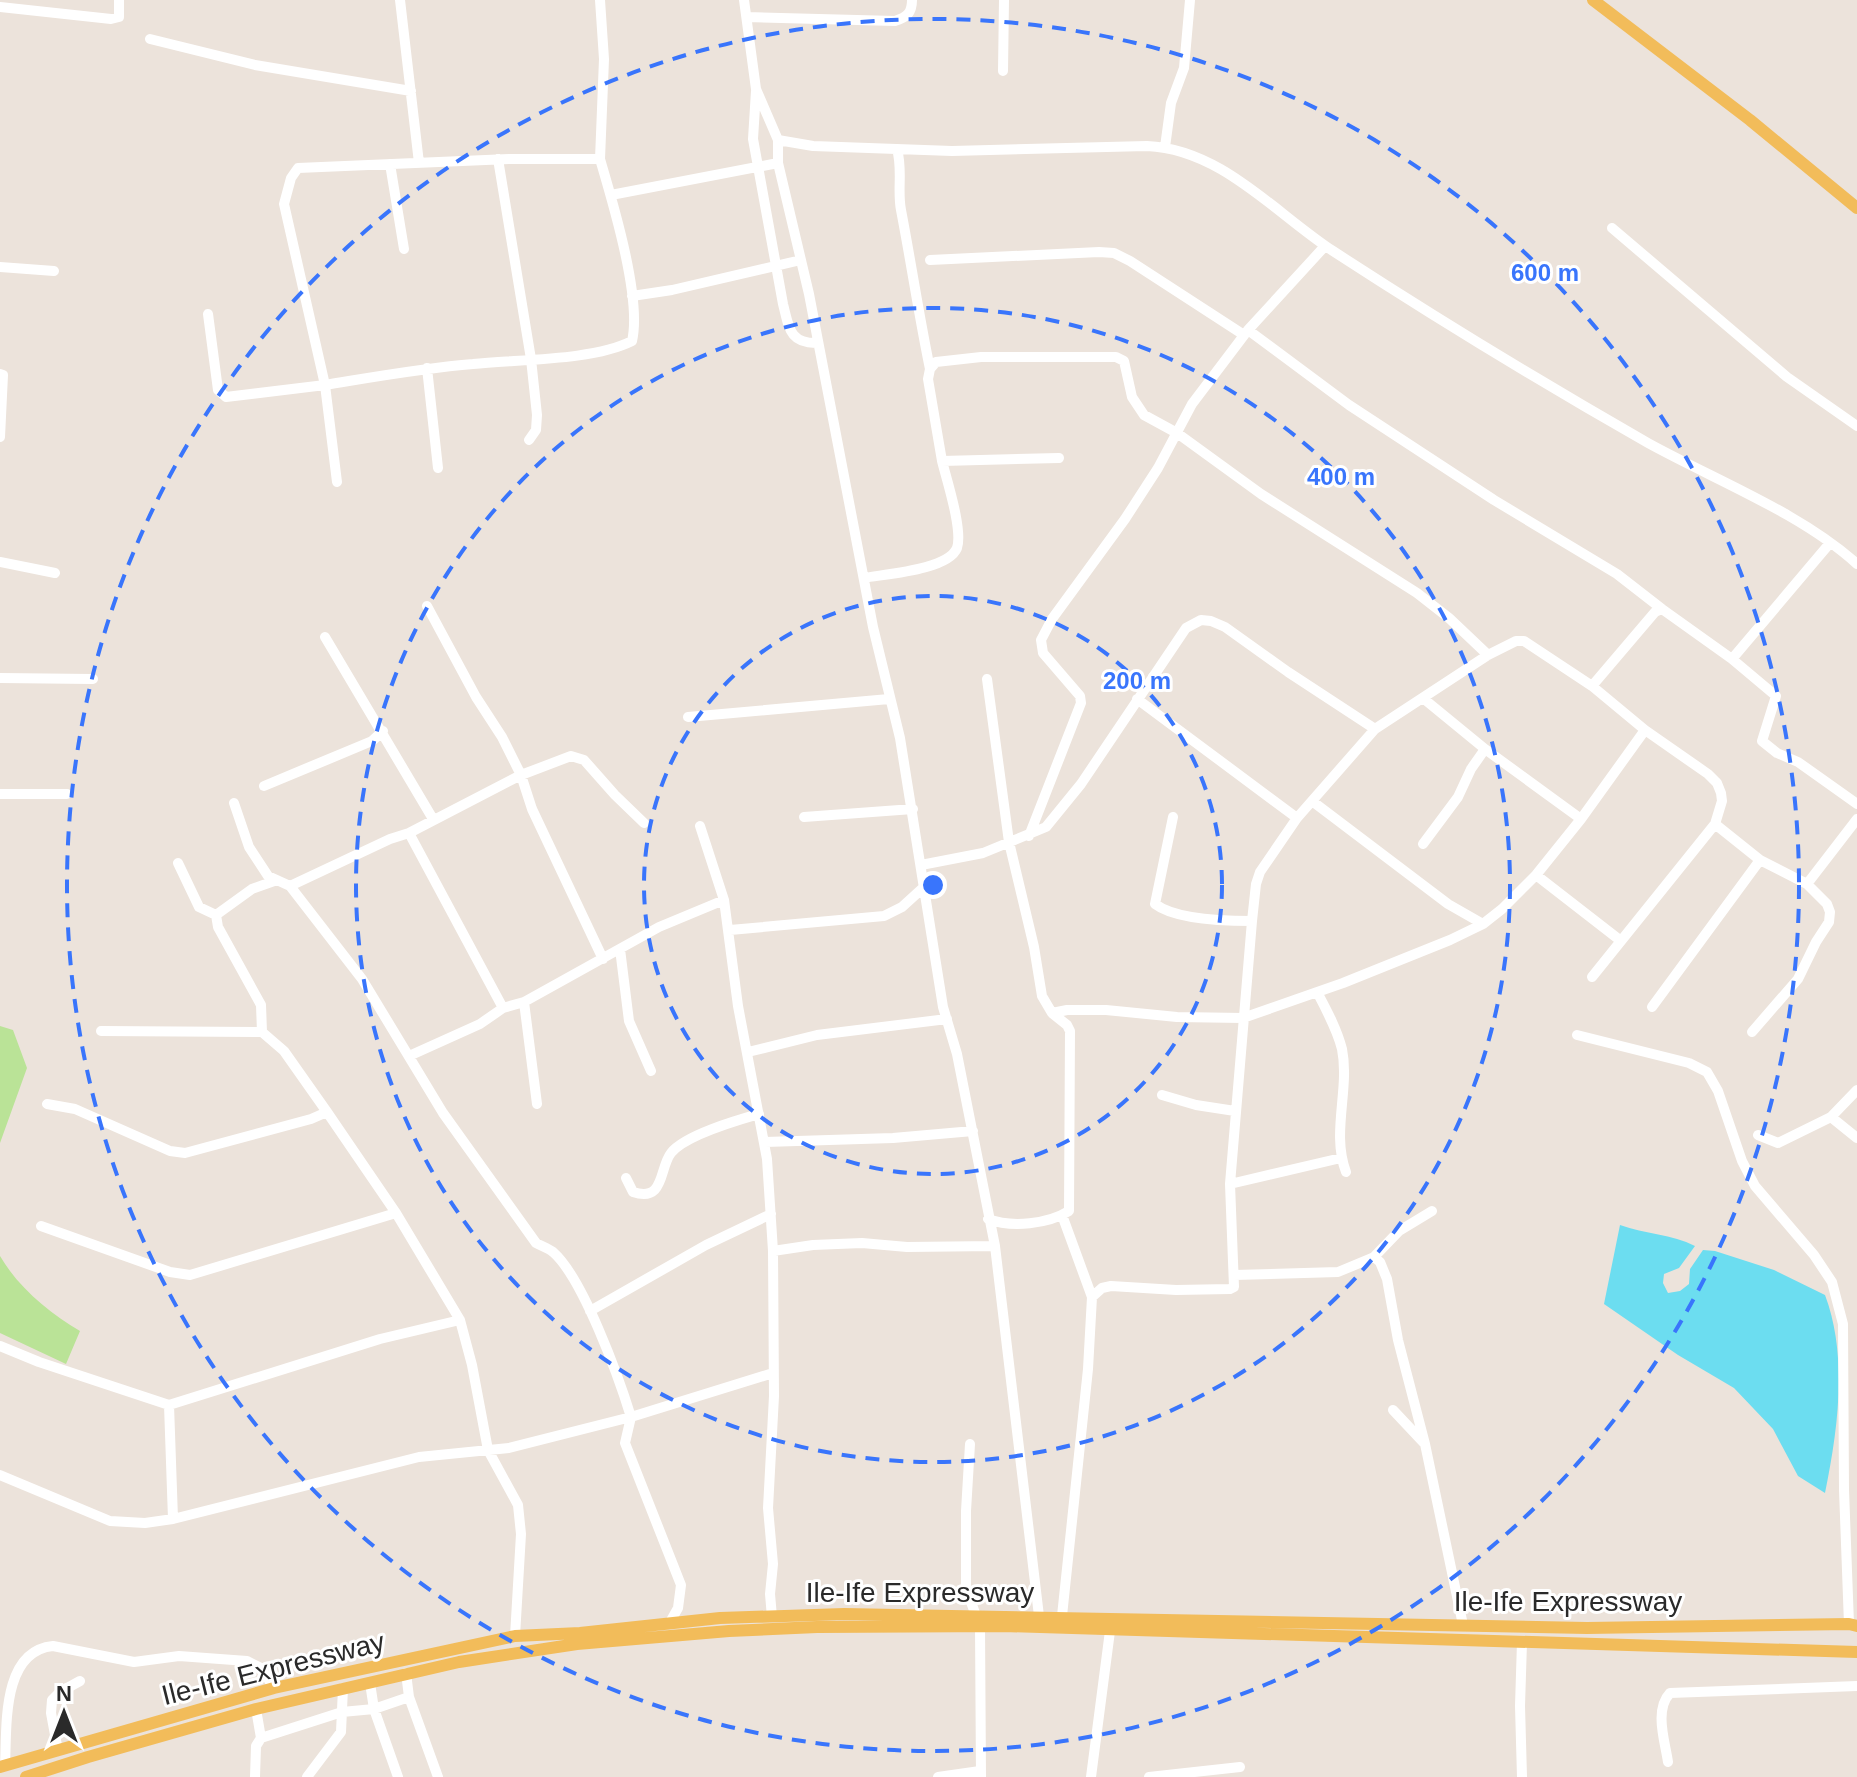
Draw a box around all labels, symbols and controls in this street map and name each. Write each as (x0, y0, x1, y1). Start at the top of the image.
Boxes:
text: 600 m (1511, 259, 1579, 286)
text: 400 m (1307, 463, 1375, 490)
text: 200 m (1103, 667, 1171, 694)
centre of rings (919, 871, 947, 899)
street label: Ile-Ife Expressway (806, 1577, 1034, 1608)
street label: Ile-Ife Expressway (1454, 1586, 1682, 1617)
street label: Ile-Ife Expressway (158, 1626, 388, 1711)
north arrow (24, 1673, 104, 1753)
text: N (56, 1681, 72, 1706)

